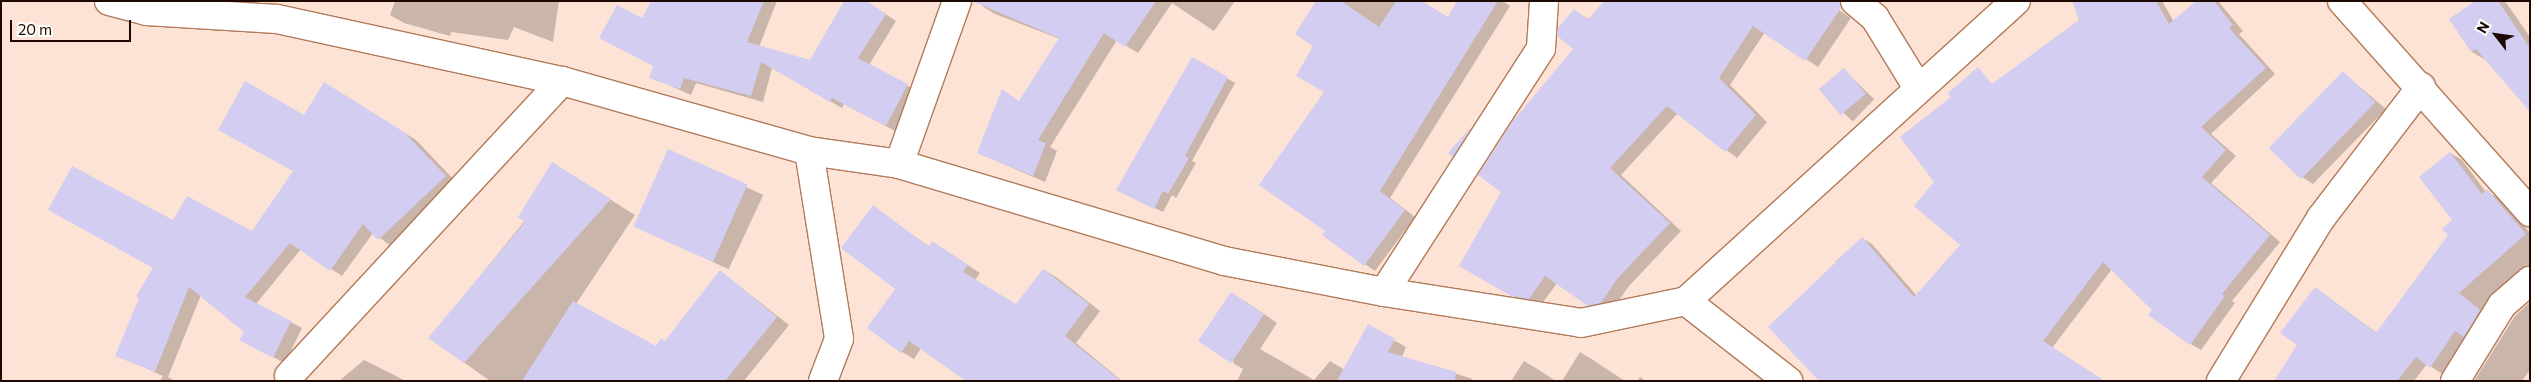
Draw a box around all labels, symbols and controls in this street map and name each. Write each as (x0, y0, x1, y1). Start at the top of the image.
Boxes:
scale bar (12, 10, 134, 42)
north arrow (2471, 10, 2521, 60)
text: N (2473, 18, 2493, 36)
text: 20 m (18, 20, 52, 38)

